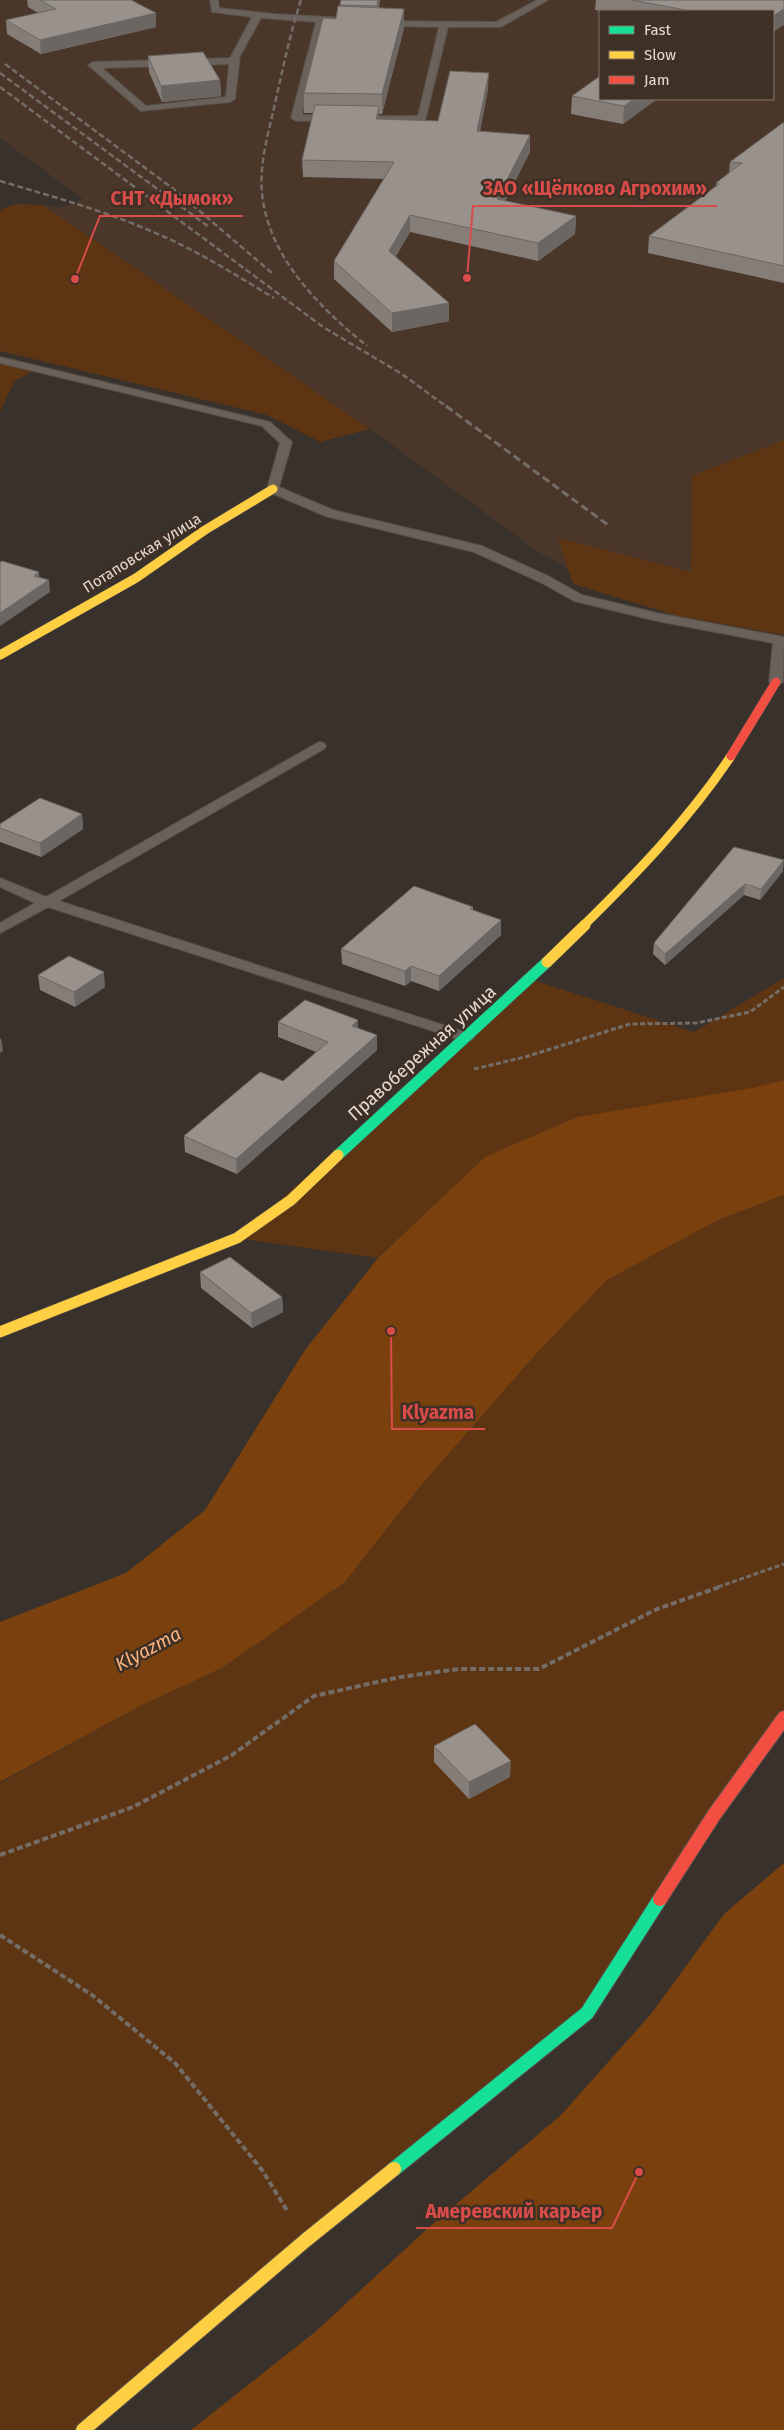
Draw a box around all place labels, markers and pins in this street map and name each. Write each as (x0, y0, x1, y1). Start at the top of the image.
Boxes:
callout: ЗАО «Щёлково Агрохим» (473, 172, 717, 206)
callout: СНТ «Дымок» (100, 182, 243, 216)
callout: Klyazma (392, 1395, 485, 1429)
callout: Амеревский карьер (416, 2194, 612, 2228)

